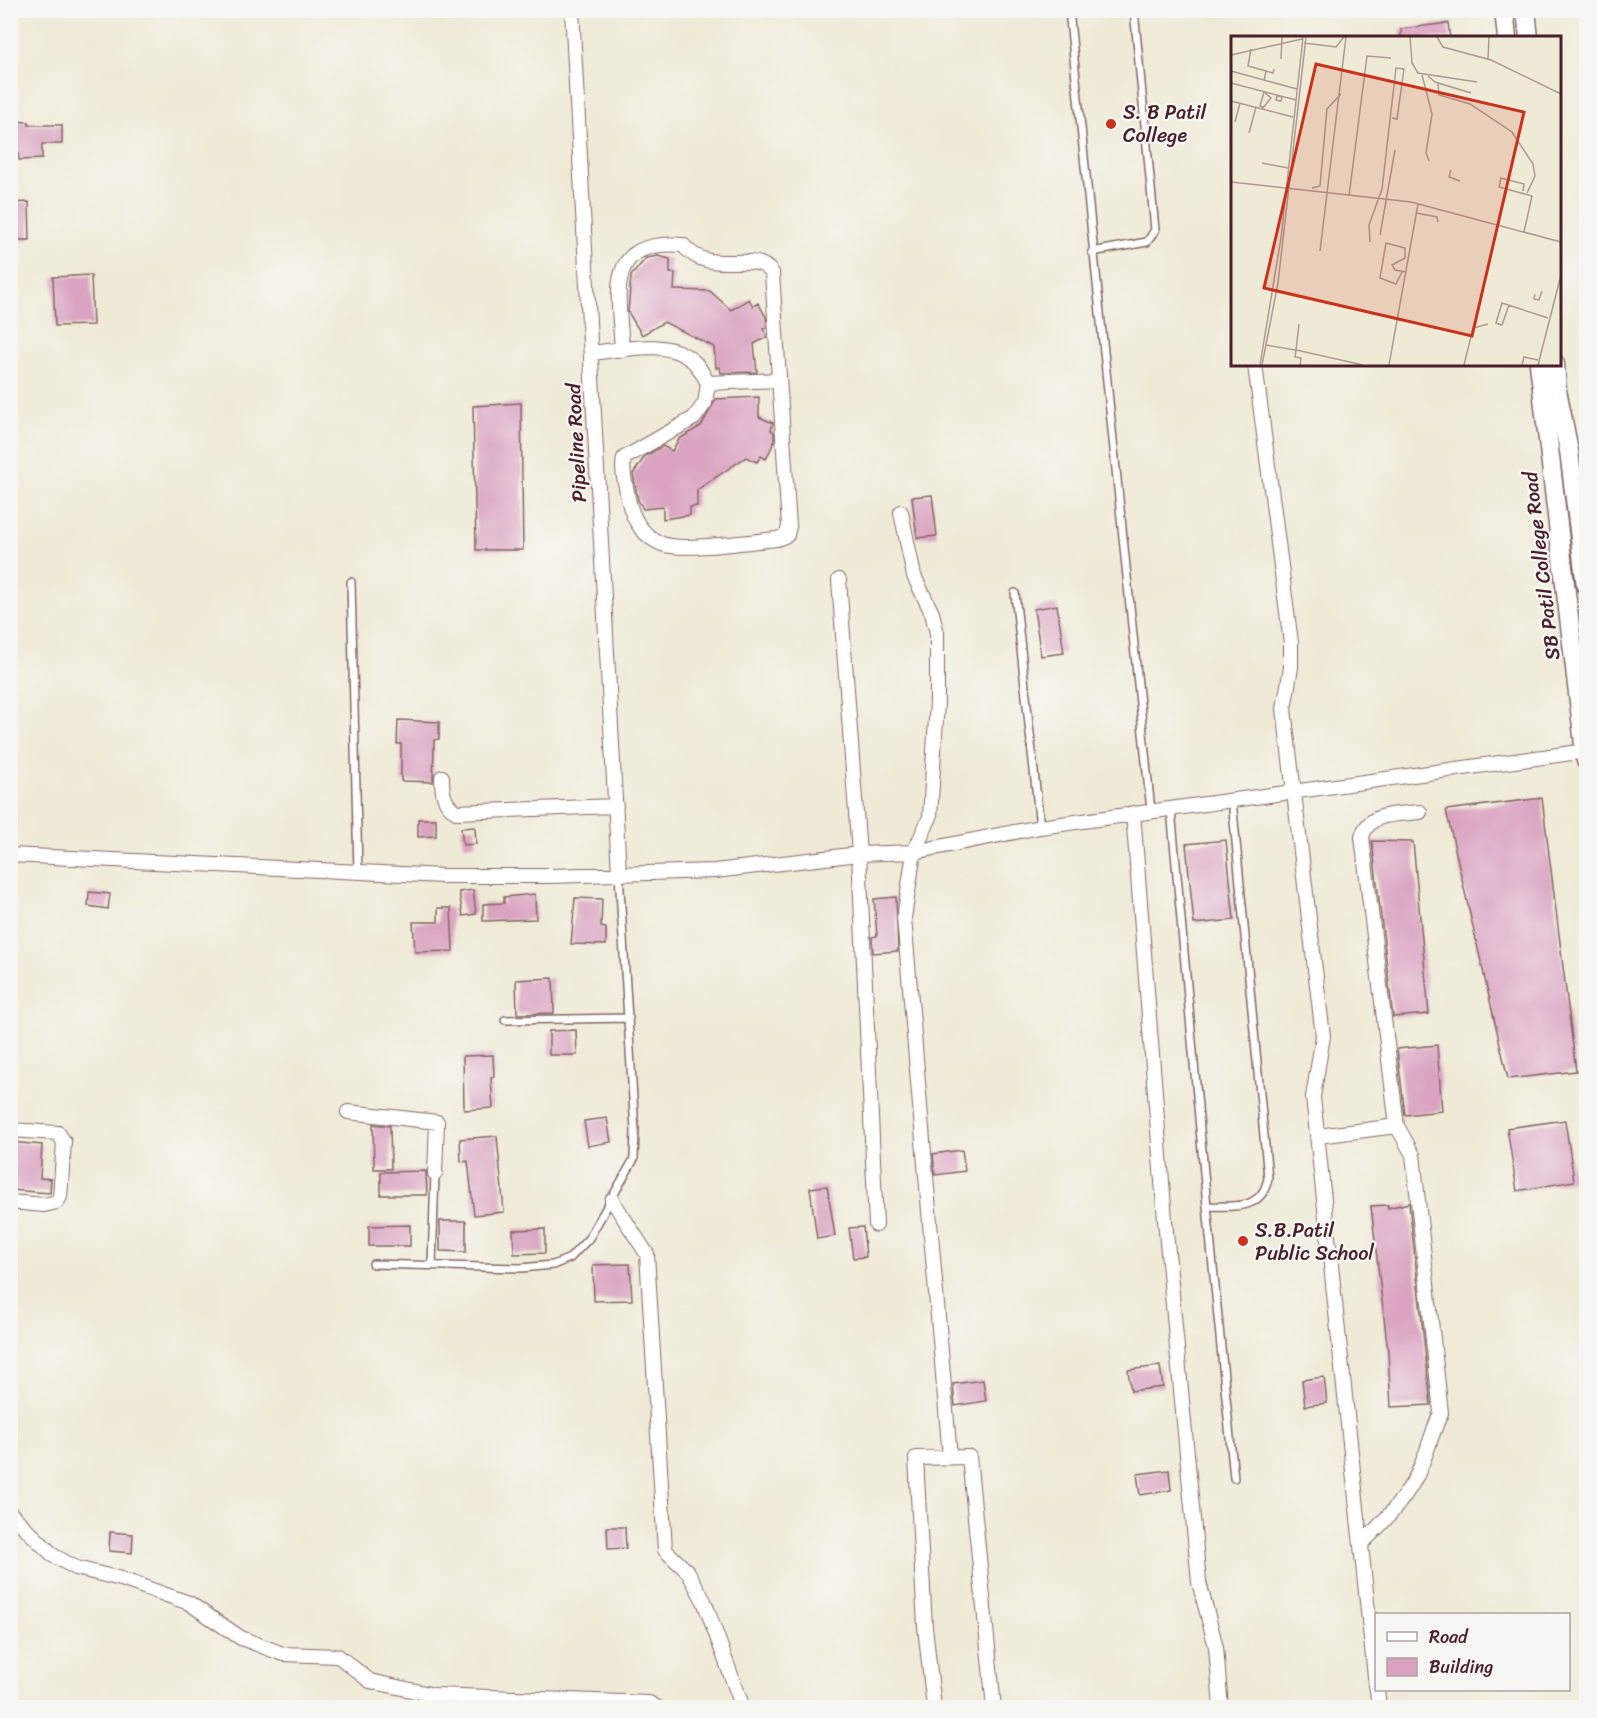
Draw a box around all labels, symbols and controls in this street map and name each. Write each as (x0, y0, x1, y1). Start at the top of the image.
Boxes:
inset map (1231, 36, 1561, 366)
place label: S. B Patil College (1123, 95, 1208, 153)
marker: S. B Patil College (1104, 117, 1118, 131)
street label: Pipeline Road (556, 381, 597, 503)
street label: SB Patil College Road (1512, 468, 1570, 662)
place label: S.B.Patil Public School (1255, 1213, 1374, 1271)
marker: S.B.Patil Public School (1236, 1234, 1250, 1248)
legend (1375, 1613, 1570, 1691)
text: Road (1429, 1621, 1469, 1653)
text: Building (1429, 1651, 1493, 1683)

